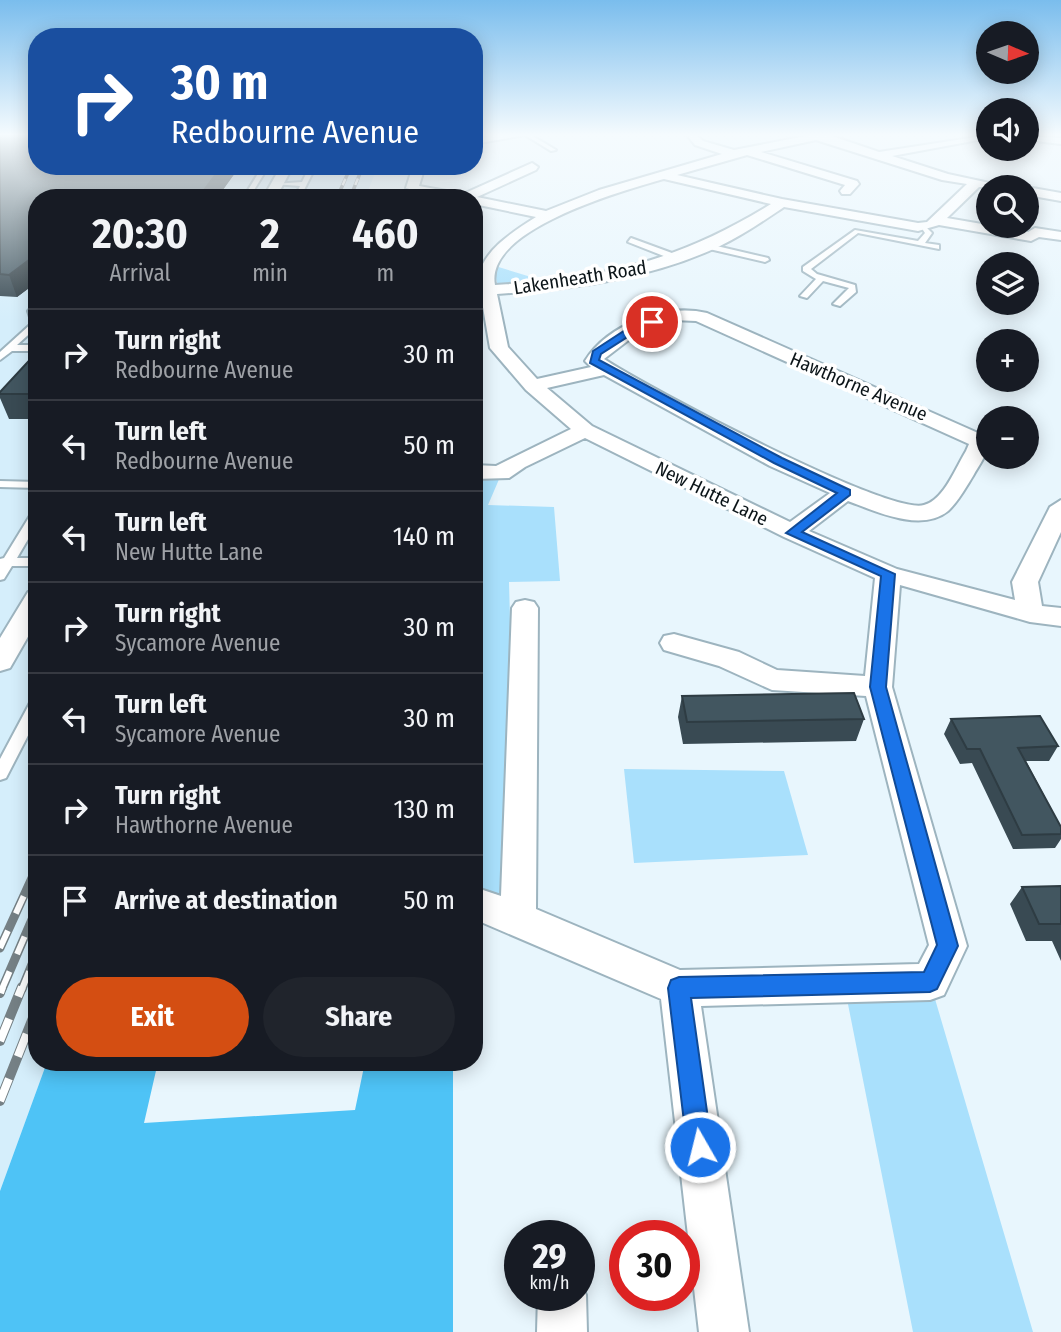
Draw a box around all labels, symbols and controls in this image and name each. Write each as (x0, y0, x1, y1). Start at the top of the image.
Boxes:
north arrow (976, 21, 1040, 84)
map controls (976, 21, 1039, 469)
text: 30 m (171, 53, 269, 112)
icon: right (56, 56, 147, 147)
button: sound (976, 98, 1039, 161)
text: Redbourne Avenue (171, 113, 419, 151)
button: search (976, 175, 1039, 238)
text: 20:30 (92, 209, 188, 259)
text: 2 (260, 209, 280, 259)
text: 460 (352, 209, 419, 259)
button: layers (976, 252, 1039, 315)
street label: Lakenheath Road (512, 256, 648, 299)
text: Arrival (110, 259, 171, 287)
text: min (252, 259, 288, 287)
text: m (377, 259, 394, 287)
pin (622, 292, 682, 352)
icon: arrive (633, 303, 671, 341)
text: Turn right (115, 325, 221, 356)
button: + (976, 329, 1039, 392)
icon: right (56, 336, 94, 374)
text: 30 m (404, 339, 455, 370)
street label: Hawthorne Avenue (787, 347, 931, 426)
text: Redbourne Avenue (115, 356, 293, 384)
button: − (976, 406, 1039, 469)
text: Turn left (115, 416, 207, 447)
icon: left (56, 427, 94, 465)
text: 50 m (403, 430, 455, 461)
text: Redbourne Avenue (115, 447, 293, 475)
street label: New Hutte Lane (652, 456, 772, 531)
text: Turn left (115, 507, 207, 538)
icon: left (56, 518, 94, 556)
text: 140 m (393, 521, 455, 552)
text: New Hutte Lane (115, 538, 263, 566)
text: Turn right (115, 598, 221, 629)
icon: right (56, 609, 94, 647)
text: 30 m (404, 612, 455, 643)
text: Sycamore Avenue (115, 629, 280, 657)
text: Turn left (115, 689, 207, 720)
icon: left (56, 700, 94, 738)
text: 30 m (404, 703, 455, 734)
text: Sycamore Avenue (115, 720, 280, 748)
text: Turn right (115, 780, 221, 811)
icon: right (56, 791, 94, 829)
text: 130 m (393, 794, 455, 825)
text: Hawthorne Avenue (115, 811, 293, 839)
icon: arrive (56, 882, 94, 920)
text: Arrive at destination (115, 885, 338, 916)
text: 50 m (403, 885, 455, 916)
button: Exit (56, 977, 249, 1057)
button: Share (263, 977, 455, 1057)
position arrow (663, 1110, 737, 1184)
speed limit sign: 30 (609, 1220, 700, 1311)
text: 29 (532, 1235, 567, 1277)
text: km/h (529, 1272, 570, 1294)

